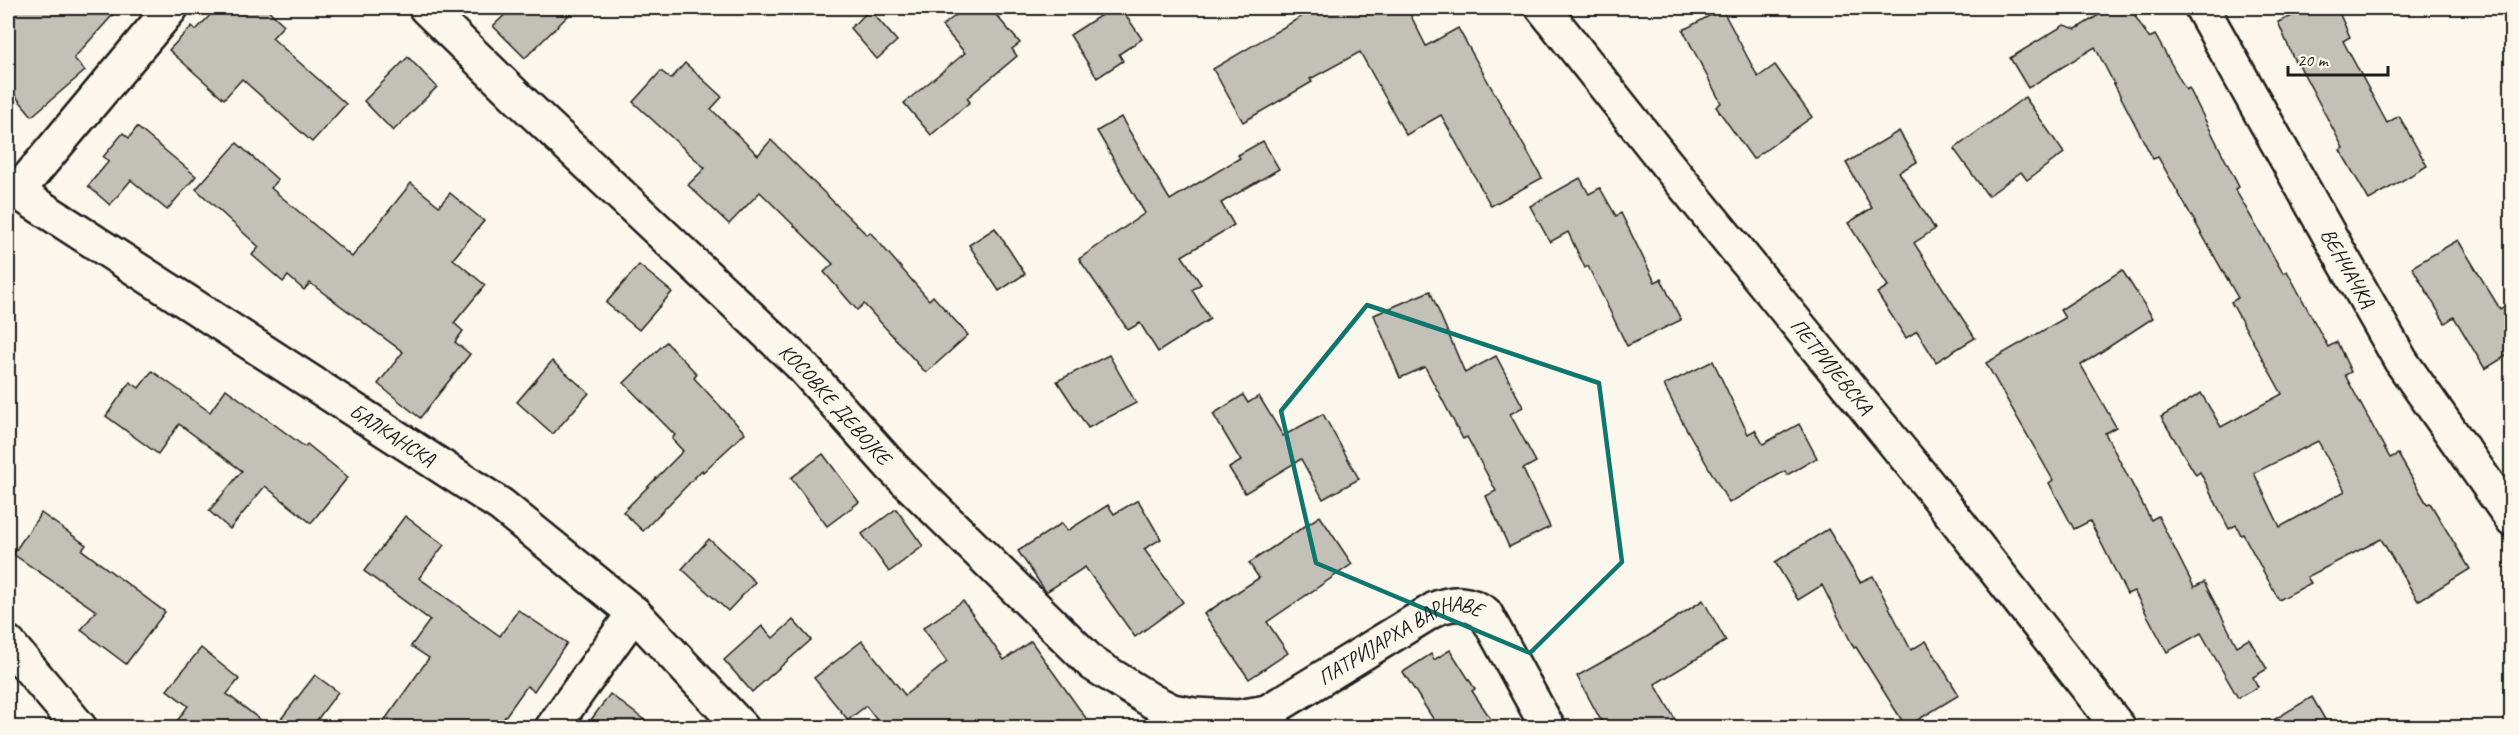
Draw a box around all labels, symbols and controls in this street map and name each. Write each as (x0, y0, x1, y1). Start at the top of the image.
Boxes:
scale bar (2288, 39, 2388, 77)
text: 20 m (2297, 49, 2330, 71)
street label: ВЕНЧАЧКА (2315, 223, 2381, 313)
street label: ПЕТРИЈЕВСКА (1785, 313, 1879, 420)
street label: КОСОВКЕ ДЕВОЈКЕ (774, 338, 899, 472)
street label: БАЛКАНСКА (345, 398, 441, 472)
street label: ПАТРИЈАРХА ВАРНАВЕ (1313, 591, 1490, 691)

